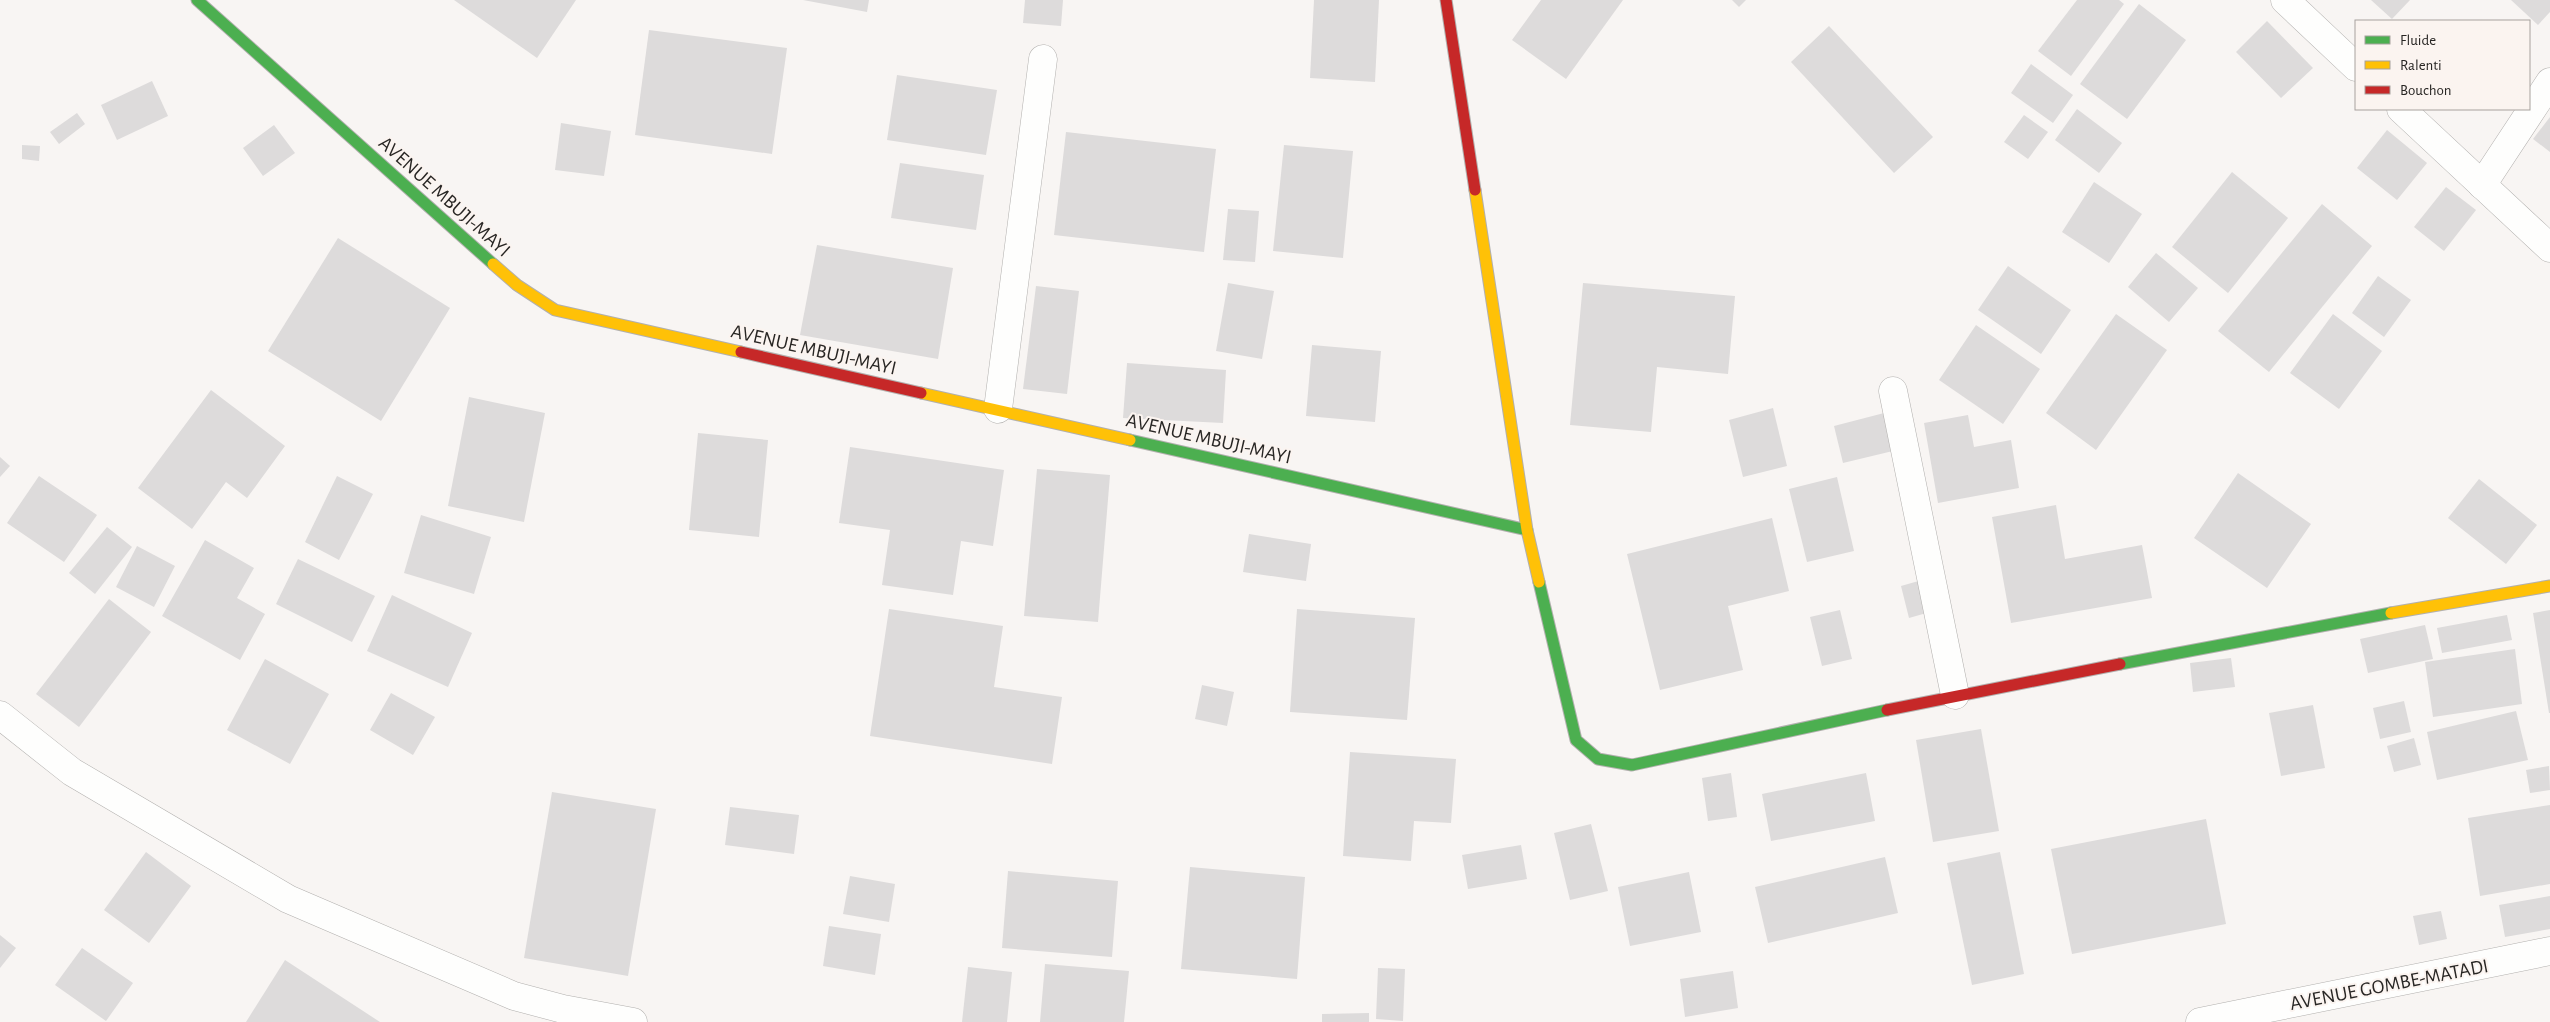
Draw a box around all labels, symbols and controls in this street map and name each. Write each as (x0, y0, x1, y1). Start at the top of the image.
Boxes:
legend (2355, 20, 2530, 110)
text: Fluide (2400, 33, 2436, 48)
text: Ralenti (2400, 58, 2442, 73)
text: Bouchon (2400, 83, 2451, 98)
street label: AVENUE MBUJI-MAYI (375, 133, 514, 261)
street label: AVENUE MBUJI-MAYI (729, 321, 898, 379)
street label: AVENUE MBUJI-MAYI (1124, 410, 1293, 468)
street label: AVENUE GOMBE-MATADI (2288, 956, 2490, 1014)

